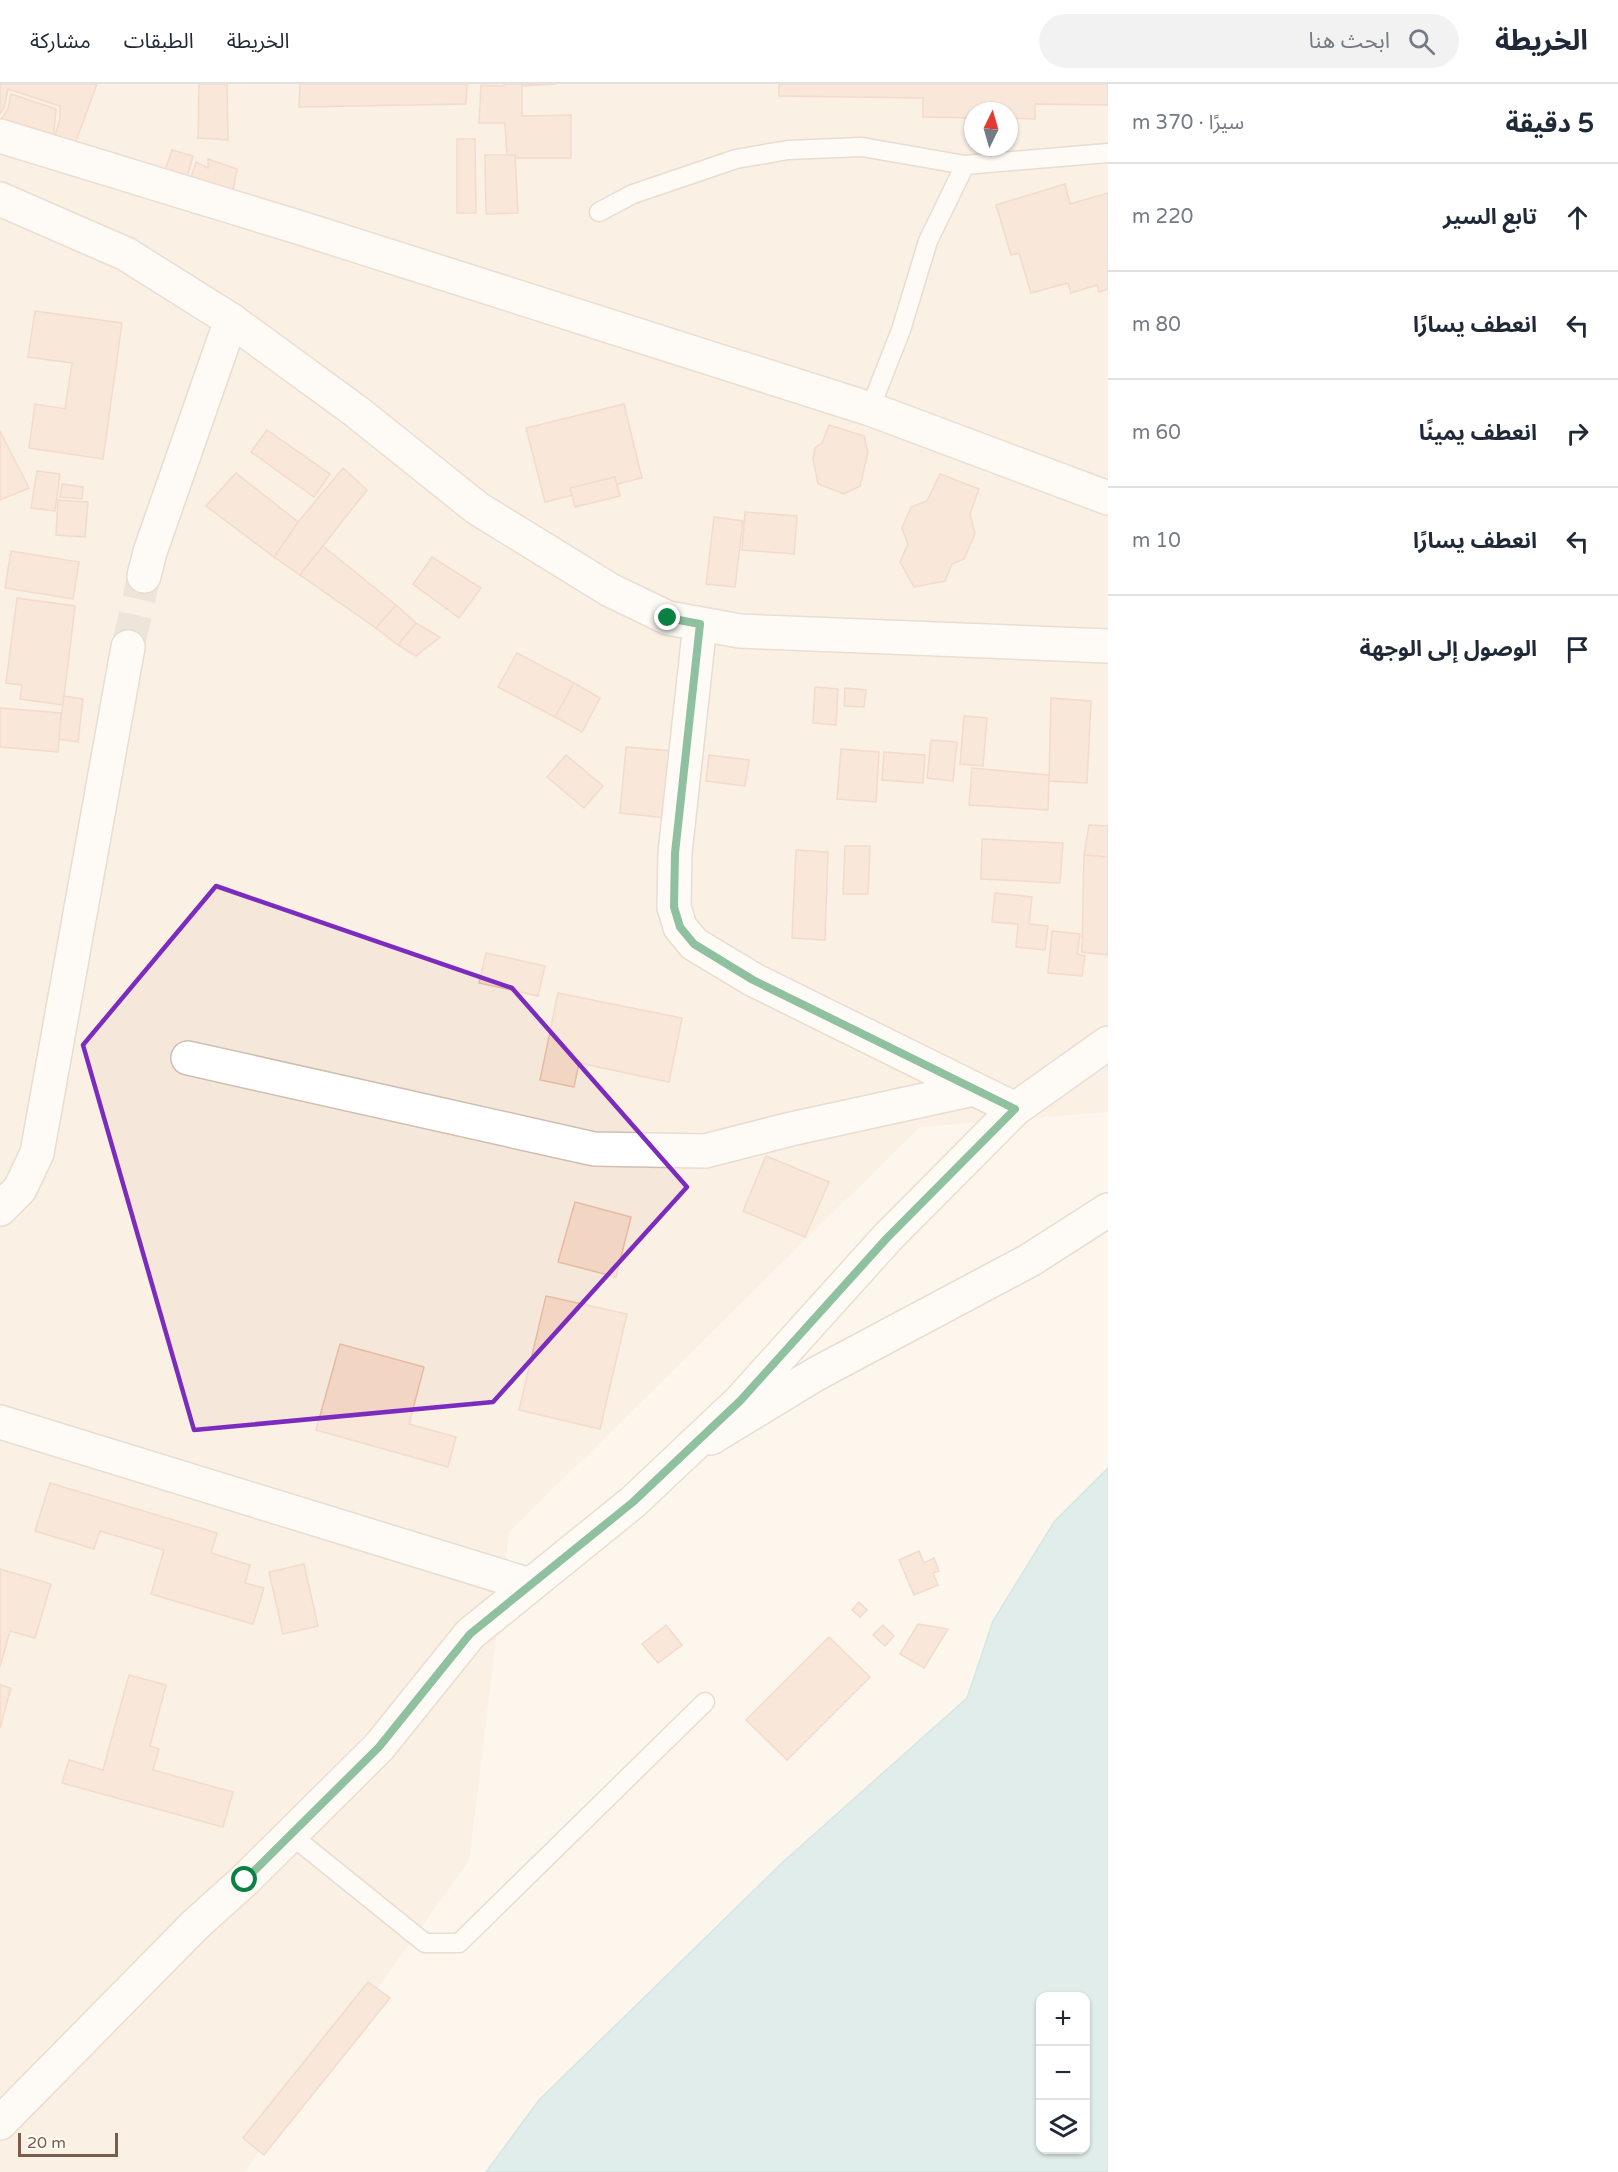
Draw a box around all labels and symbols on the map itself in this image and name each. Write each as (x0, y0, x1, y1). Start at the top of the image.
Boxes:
north arrow (964, 102, 1018, 156)
route end (654, 604, 680, 630)
route start (231, 1866, 257, 1892)
scale bar (18, 2130, 118, 2158)

